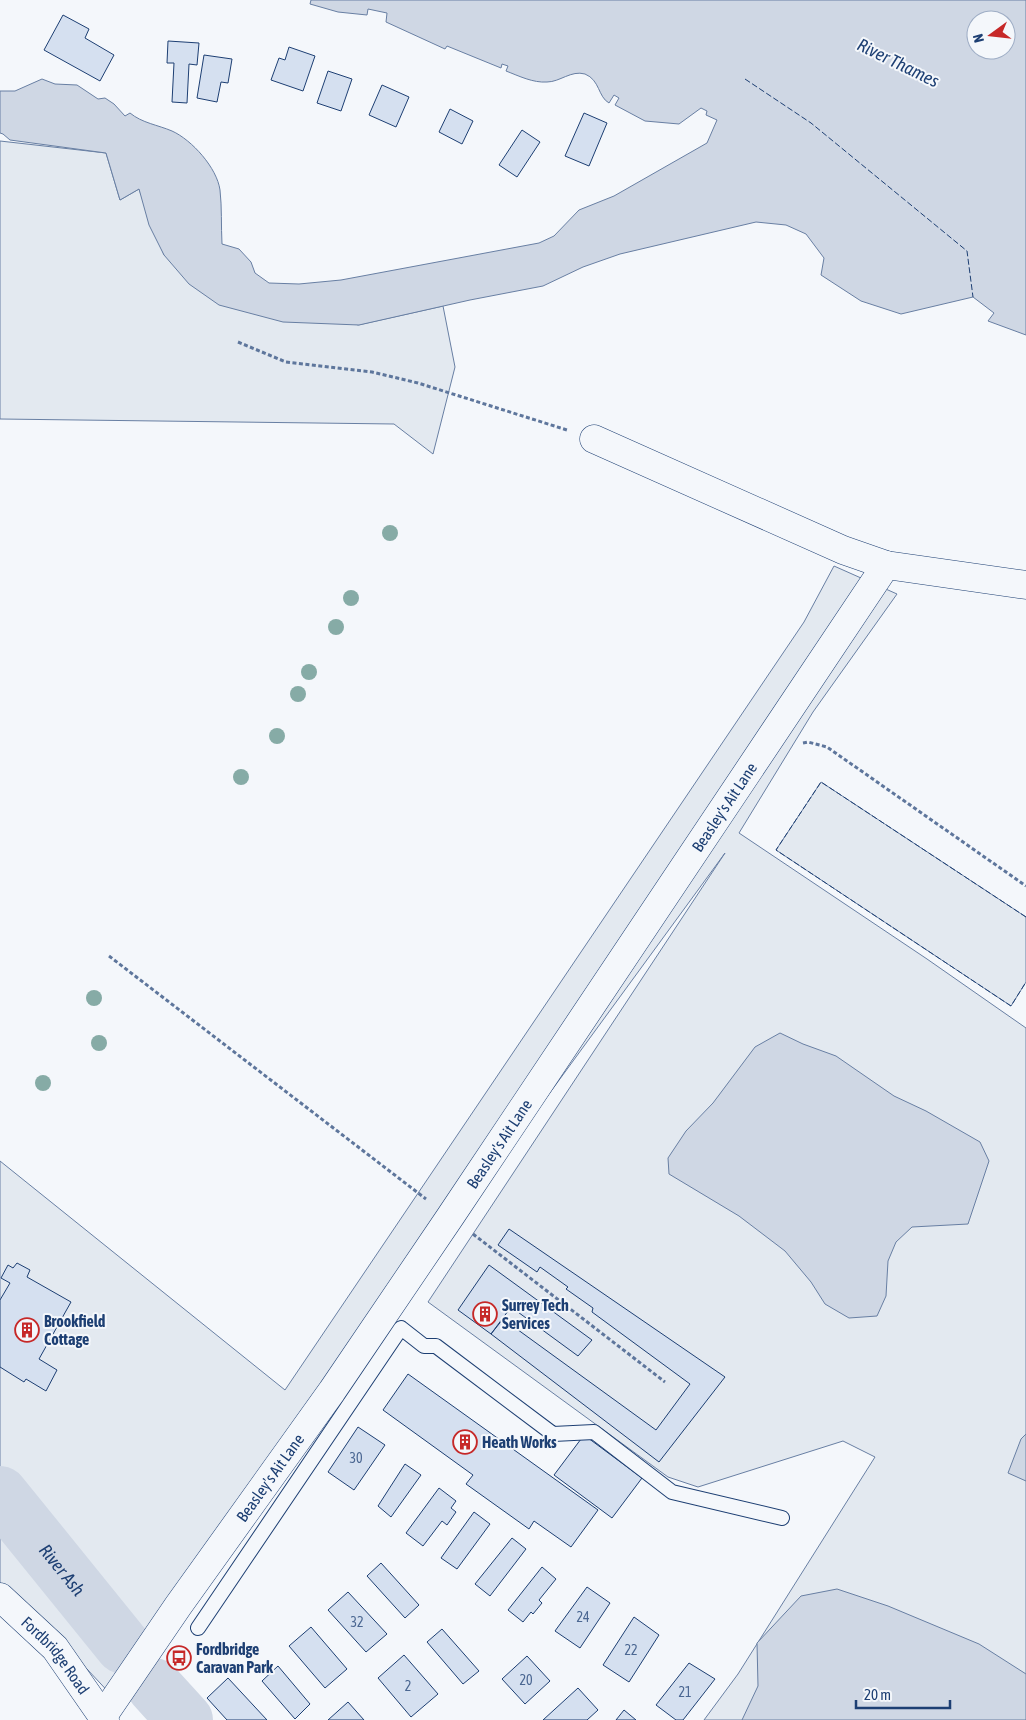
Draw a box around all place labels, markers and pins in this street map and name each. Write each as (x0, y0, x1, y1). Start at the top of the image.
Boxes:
place label: Surrey Tech Services (502, 1296, 569, 1332)
building icon: Surrey Tech Services (472, 1301, 498, 1327)
place label: Brookfield Cottage (44, 1312, 106, 1348)
building icon: Brookfield Cottage (14, 1317, 40, 1343)
building icon: Heath Works (452, 1429, 478, 1455)
place label: Heath Works (482, 1433, 557, 1451)
place label: Fordbridge Caravan Park (196, 1640, 274, 1676)
bus stop icon: Fordbridge Caravan Park (166, 1645, 192, 1671)

